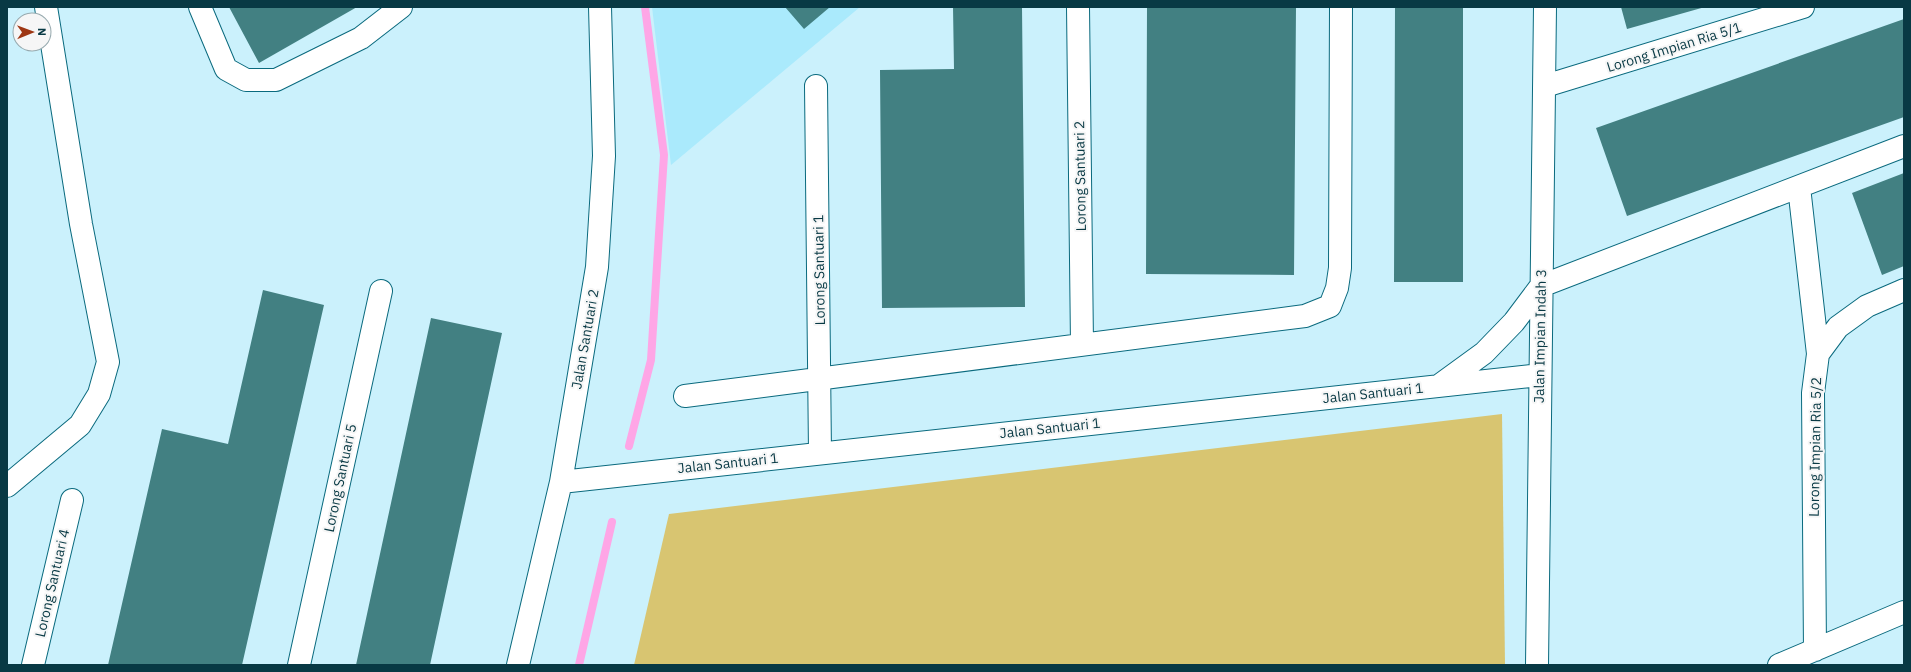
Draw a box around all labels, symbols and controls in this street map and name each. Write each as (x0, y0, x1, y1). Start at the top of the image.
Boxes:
north arrow (12, 12, 52, 52)
street label: Lorong Impian Ria 5/1 (1604, 18, 1744, 76)
text: N (35, 28, 49, 36)
street label: Lorong Santuari 2 (1070, 121, 1090, 231)
street label: Lorong Santuari 1 (809, 215, 829, 325)
street label: Jalan Impian Indah 3 (1530, 269, 1550, 403)
street label: Jalan Santuari 2 (567, 288, 603, 390)
street label: Lorong Impian Ria 5/2 (1805, 377, 1825, 517)
street label: Jalan Santuari 1 (1322, 379, 1424, 407)
street label: Jalan Santuari 1 (999, 414, 1101, 442)
street label: Lorong Santuari 5 (320, 422, 360, 534)
street label: Jalan Santuari 1 (677, 449, 779, 477)
street label: Lorong Santuari 4 (31, 527, 73, 639)

